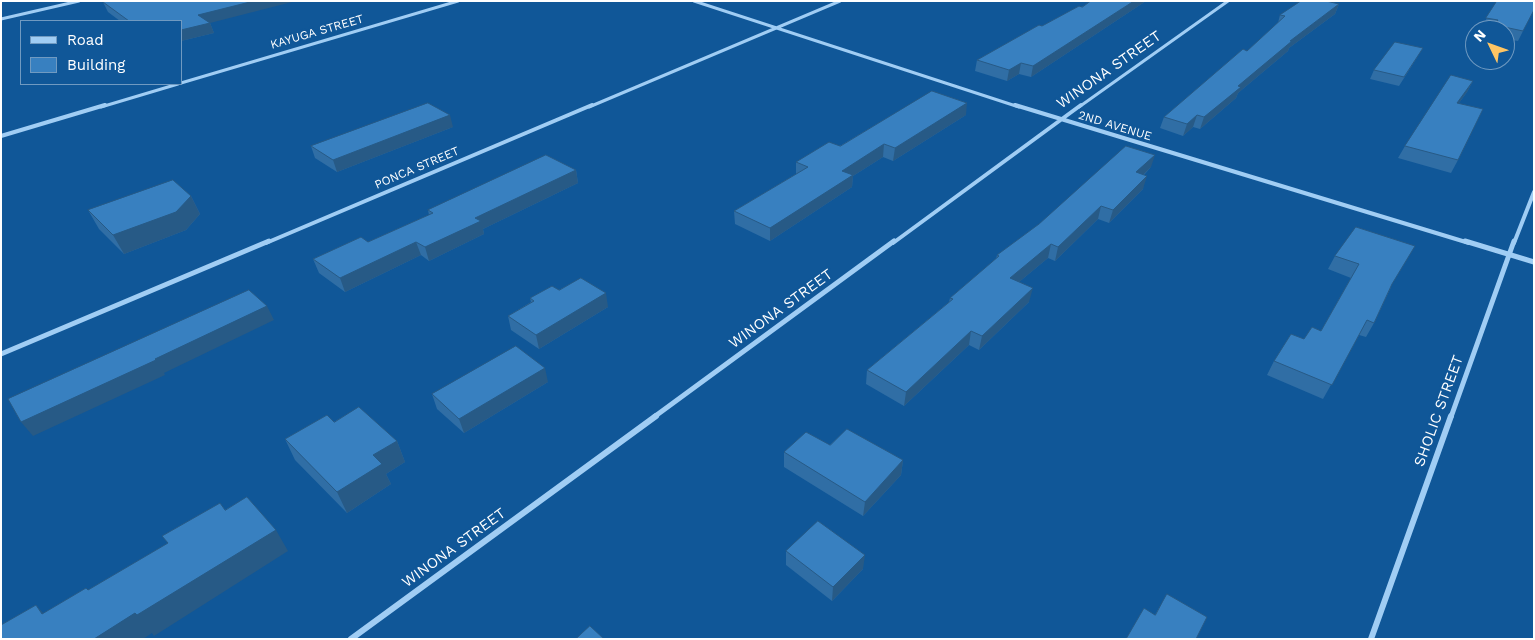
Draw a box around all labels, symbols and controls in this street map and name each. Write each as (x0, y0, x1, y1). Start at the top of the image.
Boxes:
street label: KAYUGA STREET (269, 12, 365, 52)
legend (20, 20, 182, 85)
north arrow (1465, 20, 1515, 70)
text: N (1470, 26, 1489, 45)
street label: WINONA STREET (1053, 27, 1165, 113)
text: Road (67, 31, 104, 49)
text: Building (67, 56, 125, 74)
street label: 2ND AVENUE (1076, 108, 1154, 144)
street label: PONCA STREET (373, 144, 461, 192)
street label: WINONA STREET (726, 265, 836, 353)
street label: SHOLIC STREET (1411, 353, 1467, 469)
street label: WINONA STREET (399, 504, 509, 592)

